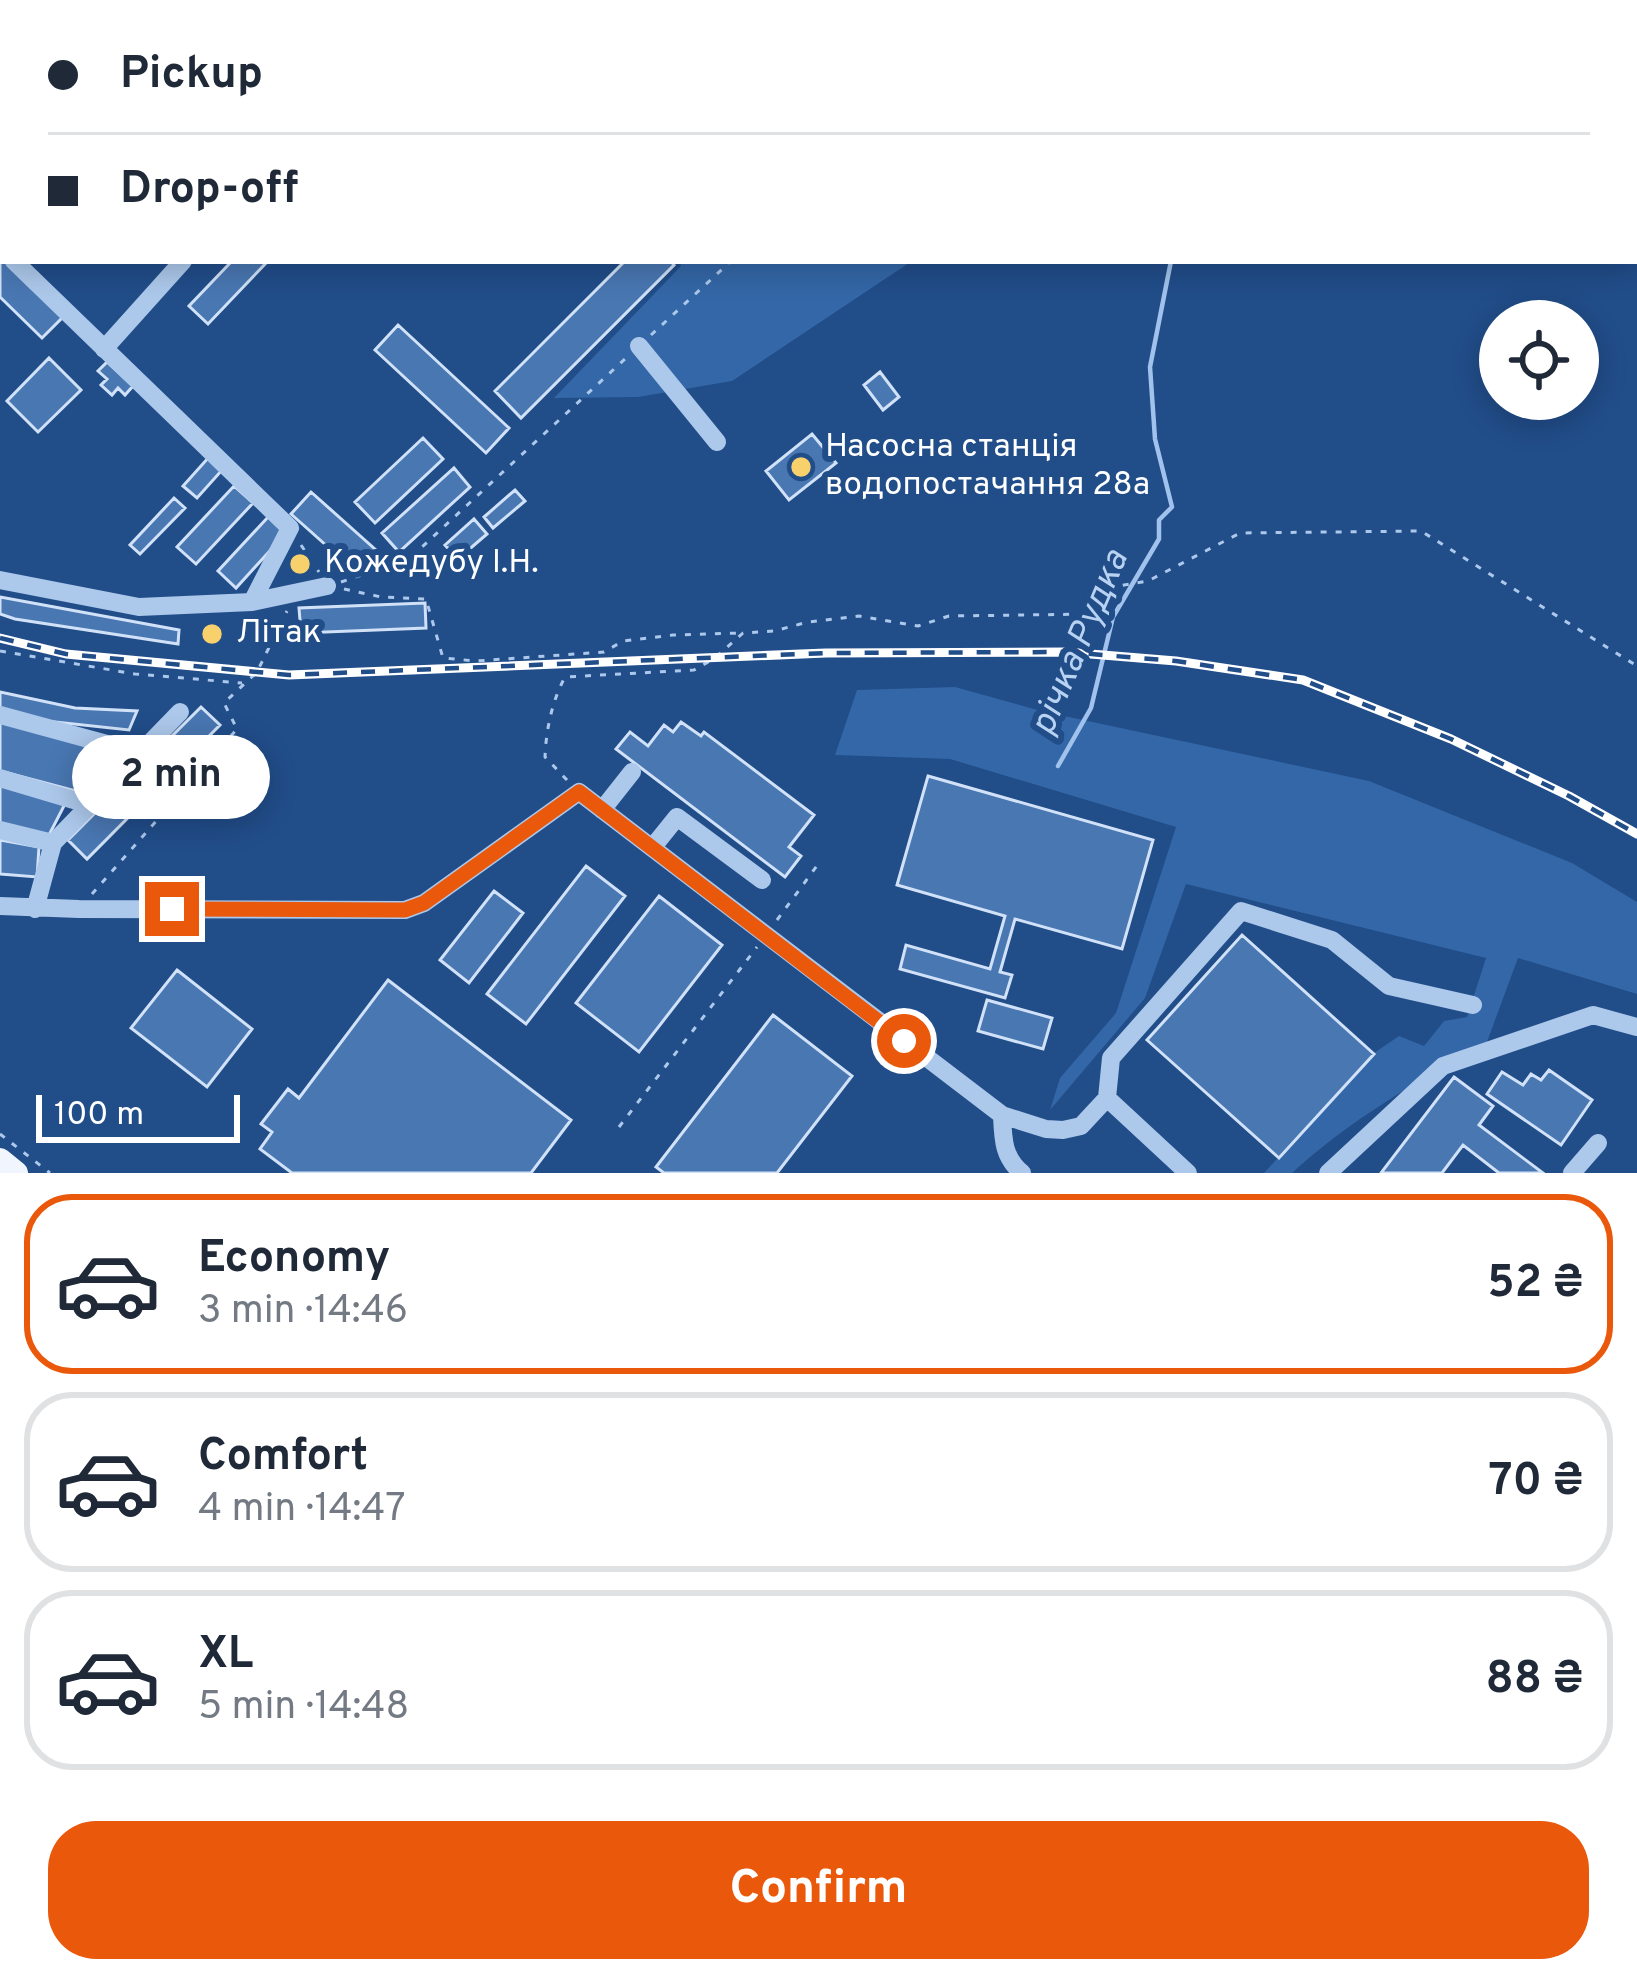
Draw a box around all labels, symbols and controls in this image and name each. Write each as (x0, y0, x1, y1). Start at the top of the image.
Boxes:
text: Pickup (120, 47, 263, 104)
text: Drop-off (120, 162, 299, 219)
map controls (1479, 300, 1599, 420)
button: locate (1479, 300, 1599, 420)
place label: Насосна станція водопостачання 28а (825, 427, 1150, 507)
marker: Насосна станція водопостачання 28а (788, 454, 814, 480)
place label: Кожедубу І.Н. (324, 543, 539, 585)
water label: річка Рудка (1021, 543, 1141, 743)
marker: Кожедубу І.Н. (287, 551, 313, 577)
place label: Літак (236, 613, 322, 655)
marker: Літак (199, 621, 225, 647)
callout: 2 min (73, 735, 271, 819)
text: 2 min (120, 752, 222, 801)
route end (145, 882, 199, 936)
route start (877, 1014, 931, 1068)
scale bar (36, 1089, 240, 1142)
text: 100 m (54, 1095, 144, 1137)
icon: car (54, 1230, 162, 1338)
text: Economy (198, 1231, 390, 1288)
text: 52 ₴ (1487, 1256, 1583, 1313)
text: 3 min · 14:46 (198, 1288, 408, 1337)
icon: car (54, 1428, 162, 1536)
text: Comfort (198, 1429, 368, 1486)
text: 70 ₴ (1488, 1454, 1583, 1511)
text: 4 min · 14:47 (198, 1486, 406, 1535)
icon: car (54, 1626, 162, 1734)
text: XL (198, 1627, 253, 1684)
text: 88 ₴ (1486, 1652, 1583, 1709)
text: 5 min · 14:48 (198, 1684, 409, 1733)
button: Confirm (48, 1821, 1589, 1959)

